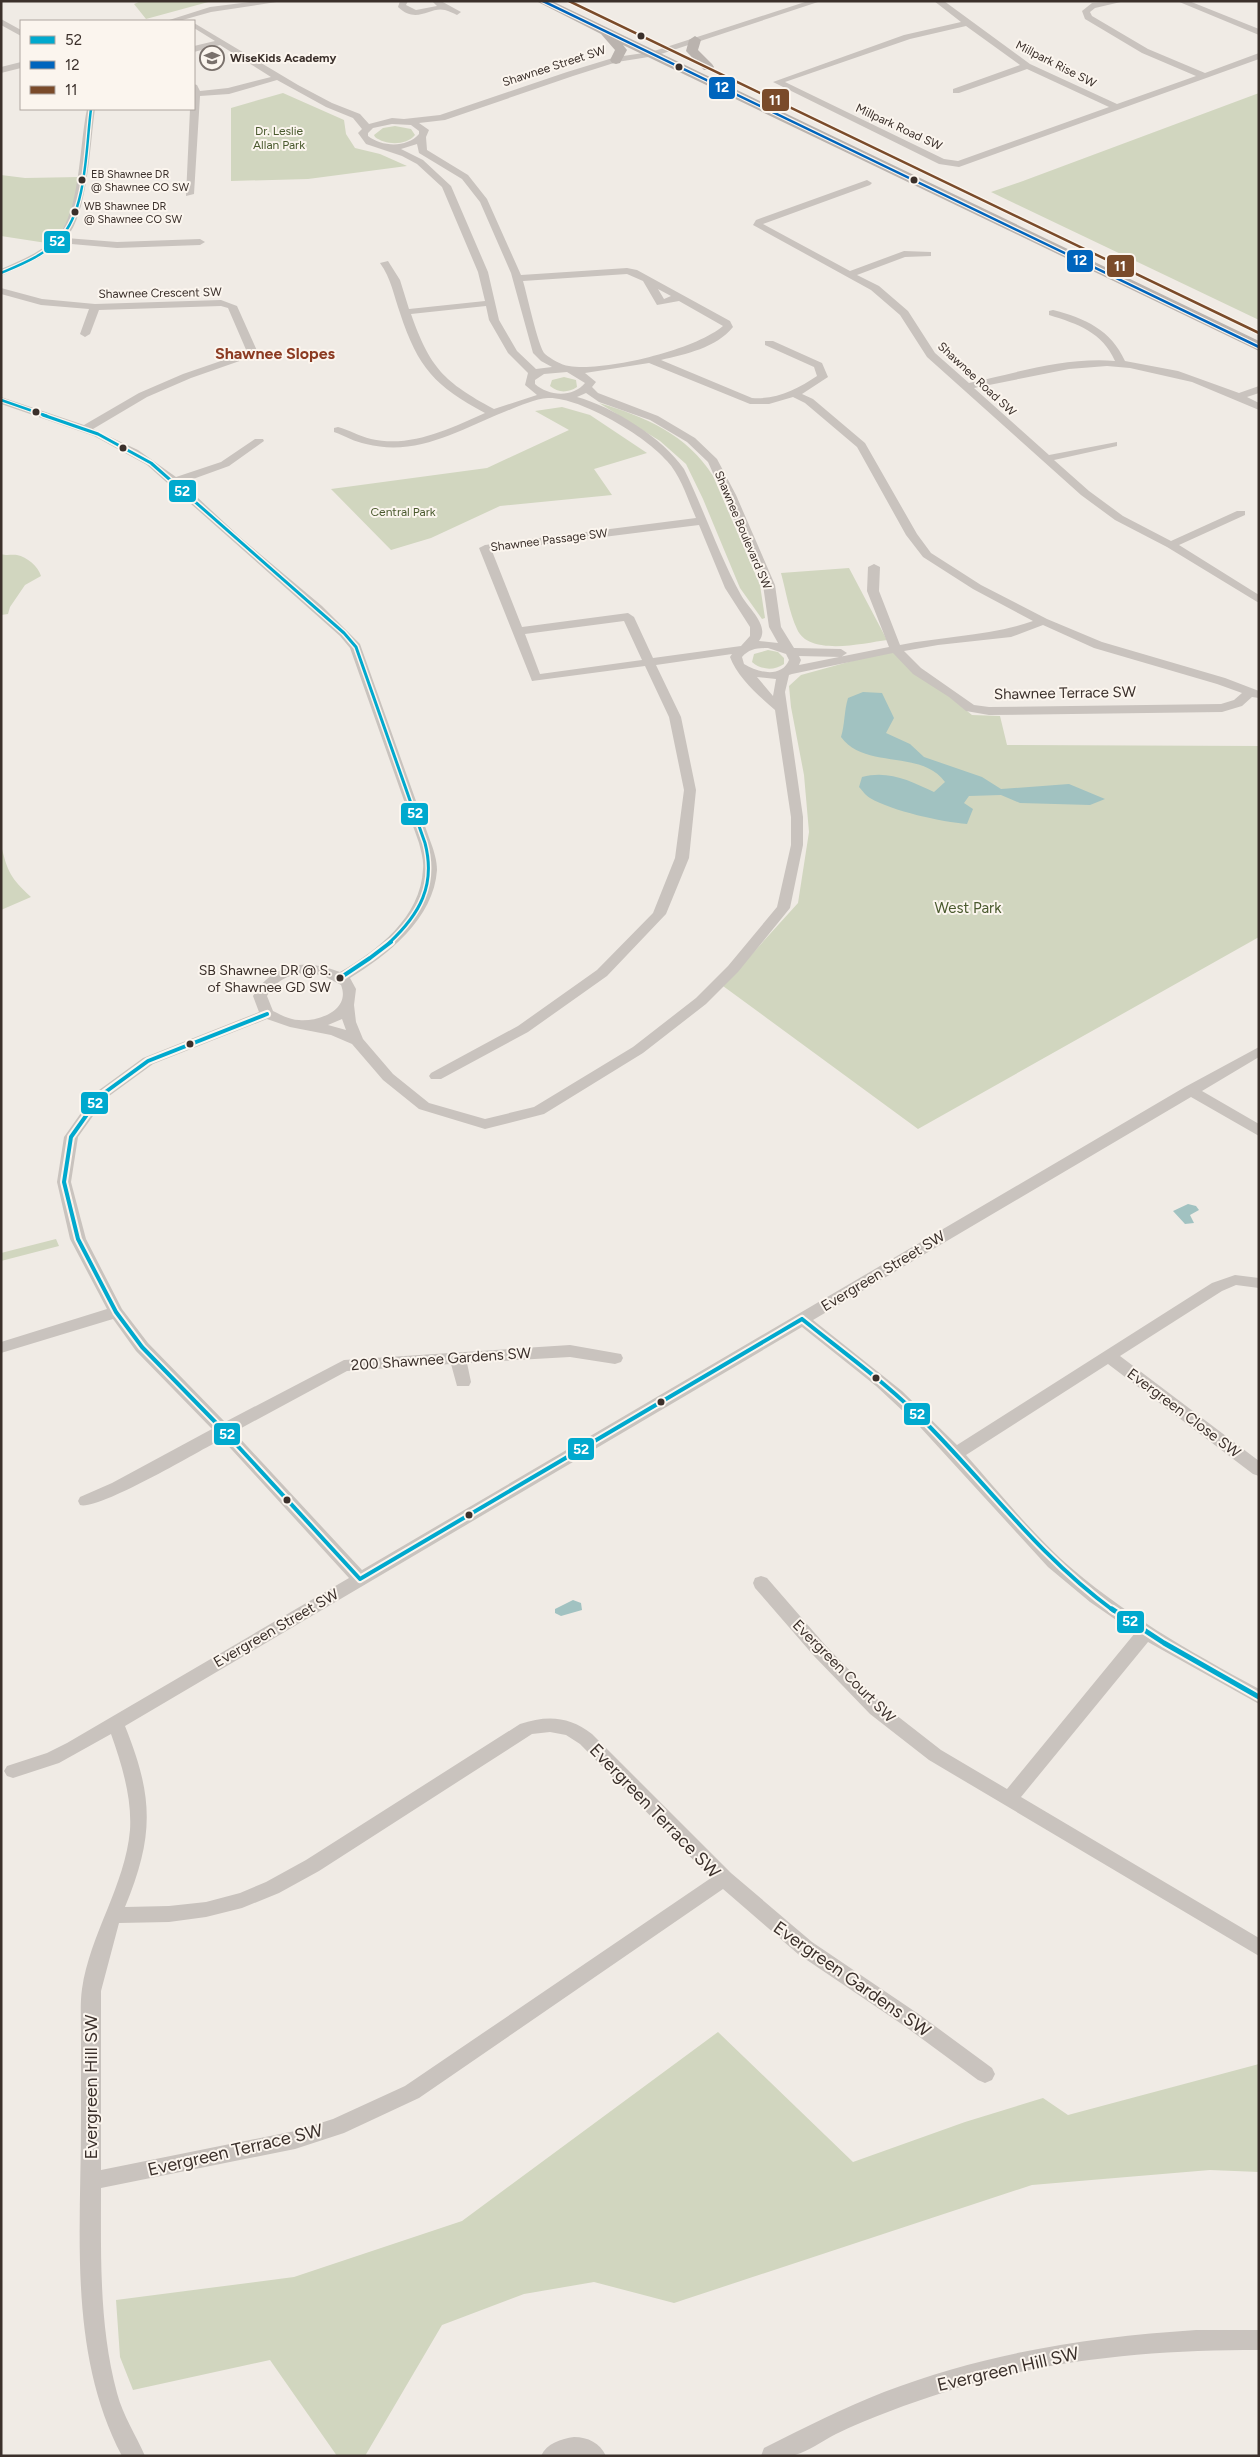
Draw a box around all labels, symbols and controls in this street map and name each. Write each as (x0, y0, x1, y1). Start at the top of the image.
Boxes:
legend (20, 20, 195, 110)
text: 52 (65, 31, 82, 49)
unlabelled marker (636, 31, 646, 41)
street label: Millpark Rise SW (1013, 38, 1099, 91)
street label: Shawnee Street SW (501, 43, 608, 89)
school or university icon: WiseKids Academy (199, 45, 225, 71)
place label: WiseKids Academy (230, 51, 336, 65)
text: 12 (65, 56, 80, 74)
unlabelled marker (674, 62, 684, 72)
line badge: 12 (708, 76, 736, 100)
text: 12 (715, 79, 729, 96)
text: 11 (65, 81, 77, 99)
line badge: 11 (761, 88, 790, 112)
text: 11 (769, 92, 781, 109)
street label: Millpark Road SW (854, 101, 945, 153)
park label: Dr. Leslie Allan Park (253, 124, 305, 152)
place label: EB Shawnee DR @ Shawnee CO SW (91, 168, 189, 194)
marker: EB Shawnee DR @ Shawnee CO SW (77, 175, 87, 185)
unlabelled marker (909, 175, 919, 185)
place label: WB Shawnee DR @ Shawnee CO SW (84, 200, 182, 226)
marker: WB Shawnee DR @ Shawnee CO SW (70, 207, 80, 217)
line badge: 52 (43, 230, 71, 254)
text: 52 (49, 233, 65, 250)
line badge: 12 (1066, 249, 1094, 273)
text: 12 (1073, 252, 1087, 269)
line badge: 11 (1106, 254, 1135, 278)
text: 11 (1114, 258, 1126, 275)
street label: Shawnee Crescent SW (98, 285, 222, 301)
street label: Shawnee Road SW (935, 339, 1019, 419)
district label: Shawnee Slopes (215, 344, 336, 363)
unlabelled marker (31, 407, 41, 417)
unlabelled marker (118, 443, 128, 453)
street label: Shawnee Boulevard SW (712, 469, 775, 592)
line badge: 52 (168, 479, 197, 503)
text: 52 (174, 483, 190, 500)
park label: Central Park (370, 505, 436, 519)
street label: Shawnee Passage SW (490, 526, 609, 554)
street label: Shawnee Terrace SW (994, 683, 1137, 703)
line badge: 52 (400, 802, 429, 826)
text: 52 (407, 805, 423, 822)
park label: West Park (935, 899, 1002, 917)
place label: SB Shawnee DR @ S. of Shawnee GD SW (199, 962, 332, 996)
marker: SB Shawnee DR @ S. of Shawnee GD SW (335, 973, 345, 983)
unlabelled marker (185, 1039, 195, 1049)
line badge: 52 (80, 1091, 109, 1115)
text: 52 (87, 1095, 103, 1112)
street label: Evergreen Street SW (818, 1227, 949, 1315)
street label: 200 Shawnee Gardens SW (350, 1344, 532, 1374)
street label: Evergreen Close SW (1124, 1364, 1245, 1462)
unlabelled marker (871, 1373, 881, 1383)
unlabelled marker (656, 1397, 666, 1407)
line badge: 52 (903, 1402, 931, 1426)
text: 52 (909, 1406, 925, 1423)
line badge: 52 (213, 1422, 241, 1446)
text: 52 (219, 1426, 235, 1443)
line badge: 52 (567, 1437, 595, 1461)
text: 52 (573, 1441, 589, 1458)
unlabelled marker (282, 1495, 292, 1505)
unlabelled marker (464, 1510, 474, 1520)
street label: Evergreen Street SW (210, 1585, 342, 1671)
line badge: 52 (1116, 1610, 1145, 1634)
text: 52 (1122, 1613, 1138, 1630)
street label: Evergreen Court SW (789, 1616, 900, 1727)
street label: Evergreen Terrace SW (585, 1739, 726, 1883)
street label: Evergreen Gardens SW (769, 1916, 936, 2042)
street label: Evergreen Hill SW (80, 2014, 102, 2159)
street label: Evergreen Terrace SW (145, 2119, 325, 2181)
street label: Evergreen Hill SW (935, 2342, 1082, 2396)

